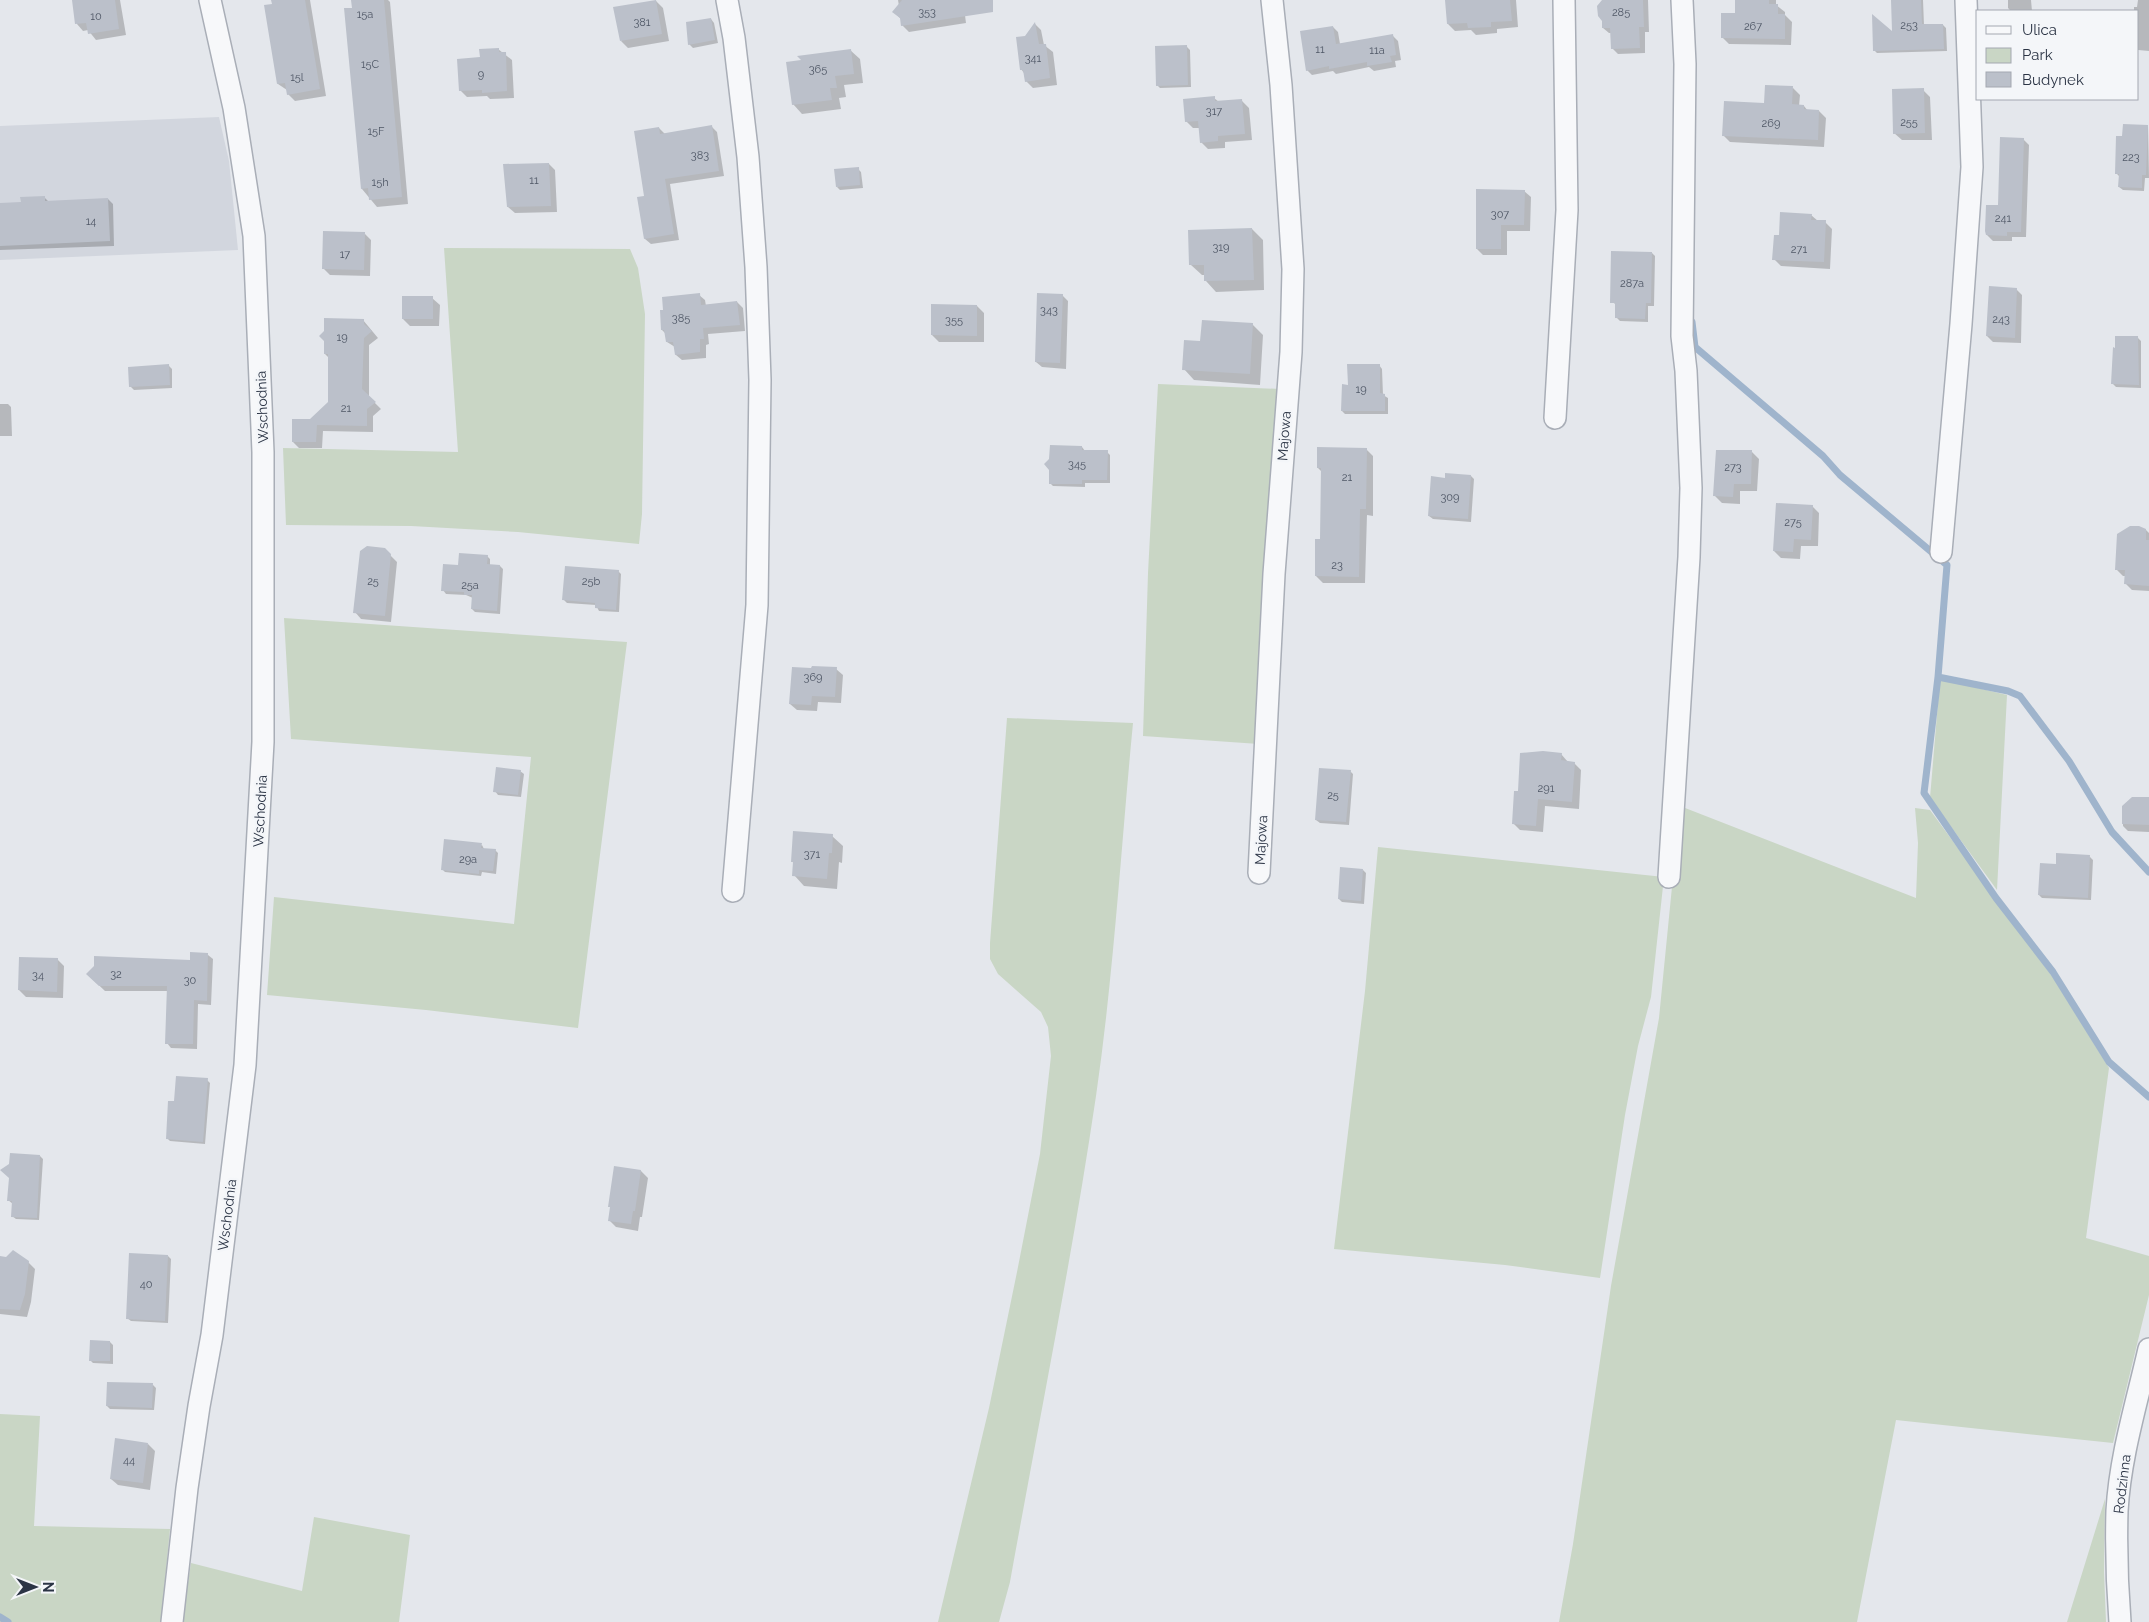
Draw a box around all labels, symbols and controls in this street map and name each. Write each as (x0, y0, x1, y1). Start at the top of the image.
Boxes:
house number: 353 (918, 6, 936, 19)
house number: 285 (1612, 6, 1630, 19)
house number: 15a (357, 8, 373, 21)
house number: 10 (90, 10, 102, 23)
legend (1976, 10, 2139, 100)
house number: 381 (633, 16, 651, 29)
house number: 253 (1900, 19, 1918, 32)
house number: 267 (1744, 20, 1762, 33)
text: Ulica (2022, 21, 2057, 39)
house number: 11 (1315, 43, 1325, 56)
house number: 11a (1369, 44, 1385, 57)
text: Park (2022, 46, 2053, 64)
house number: 341 (1025, 52, 1042, 65)
house number: 15C (361, 58, 380, 71)
house number: 365 (809, 63, 827, 76)
house number: 9 (478, 68, 484, 81)
house number: 15l (290, 71, 304, 84)
text: Budynek (2022, 71, 2084, 89)
house number: 317 (1206, 105, 1222, 118)
house number: 255 (1900, 116, 1918, 129)
house number: 269 (1762, 117, 1780, 130)
house number: 15F (367, 125, 385, 138)
house number: 383 (691, 149, 709, 162)
house number: 223 (2122, 151, 2140, 164)
house number: 11 (529, 174, 539, 187)
house number: 15h (371, 176, 389, 189)
house number: 307 (1491, 208, 1509, 221)
house number: 241 (1995, 212, 2012, 225)
house number: 14 (86, 215, 96, 228)
house number: 319 (1212, 241, 1230, 254)
house number: 271 (1791, 243, 1807, 256)
house number: 17 (340, 248, 350, 261)
house number: 287a (1620, 277, 1644, 290)
house number: 343 (1040, 304, 1058, 317)
house number: 385 (672, 312, 690, 325)
house number: 243 (1992, 313, 2010, 326)
house number: 355 (945, 314, 963, 327)
house number: 19 (336, 331, 348, 344)
street label: Wschodnia (253, 371, 271, 443)
house number: 19 (1355, 383, 1367, 396)
house number: 21 (341, 402, 352, 415)
street label: Majowa (1274, 411, 1294, 461)
house number: 345 (1068, 458, 1086, 471)
house number: 273 (1724, 461, 1742, 474)
house number: 21 (1342, 471, 1353, 484)
house number: 309 (1440, 491, 1460, 504)
house number: 275 (1784, 516, 1802, 529)
house number: 23 (1331, 559, 1343, 572)
house number: 25 (367, 575, 379, 588)
house number: 25b (582, 575, 600, 588)
house number: 25a (461, 579, 479, 592)
house number: 369 (804, 671, 822, 684)
street label: Wschodnia (250, 774, 270, 848)
house number: 291 (1538, 782, 1555, 795)
house number: 25 (1327, 789, 1339, 802)
street label: Majowa (1252, 815, 1270, 865)
house number: 371 (804, 848, 820, 861)
house number: 29a (459, 853, 477, 866)
house number: 32 (110, 968, 122, 981)
house number: 34 (32, 969, 44, 982)
house number: 30 (184, 974, 197, 987)
street label: Wschodnia (215, 1178, 239, 1252)
house number: 40 (140, 1278, 153, 1291)
street label: Rodzinna (2110, 1453, 2134, 1515)
house number: 44 (123, 1454, 135, 1467)
north arrow (10, 1562, 60, 1612)
text: N (40, 1582, 56, 1592)

